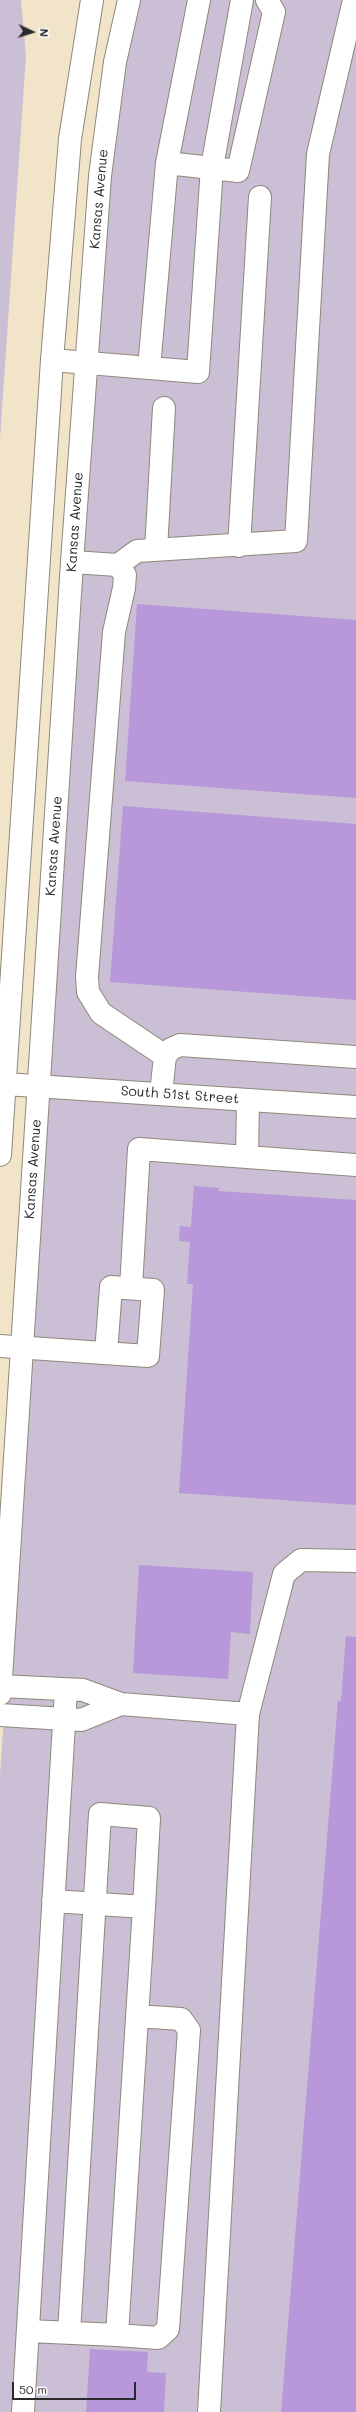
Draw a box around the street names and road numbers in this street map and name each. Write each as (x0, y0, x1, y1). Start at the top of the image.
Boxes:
street label: Kansas Avenue (86, 148, 112, 250)
street label: Kansas Avenue (63, 471, 87, 573)
street label: Kansas Avenue (42, 795, 66, 897)
street label: South 51st Street (120, 1082, 240, 1108)
street label: Kansas Avenue (21, 1118, 45, 1220)

